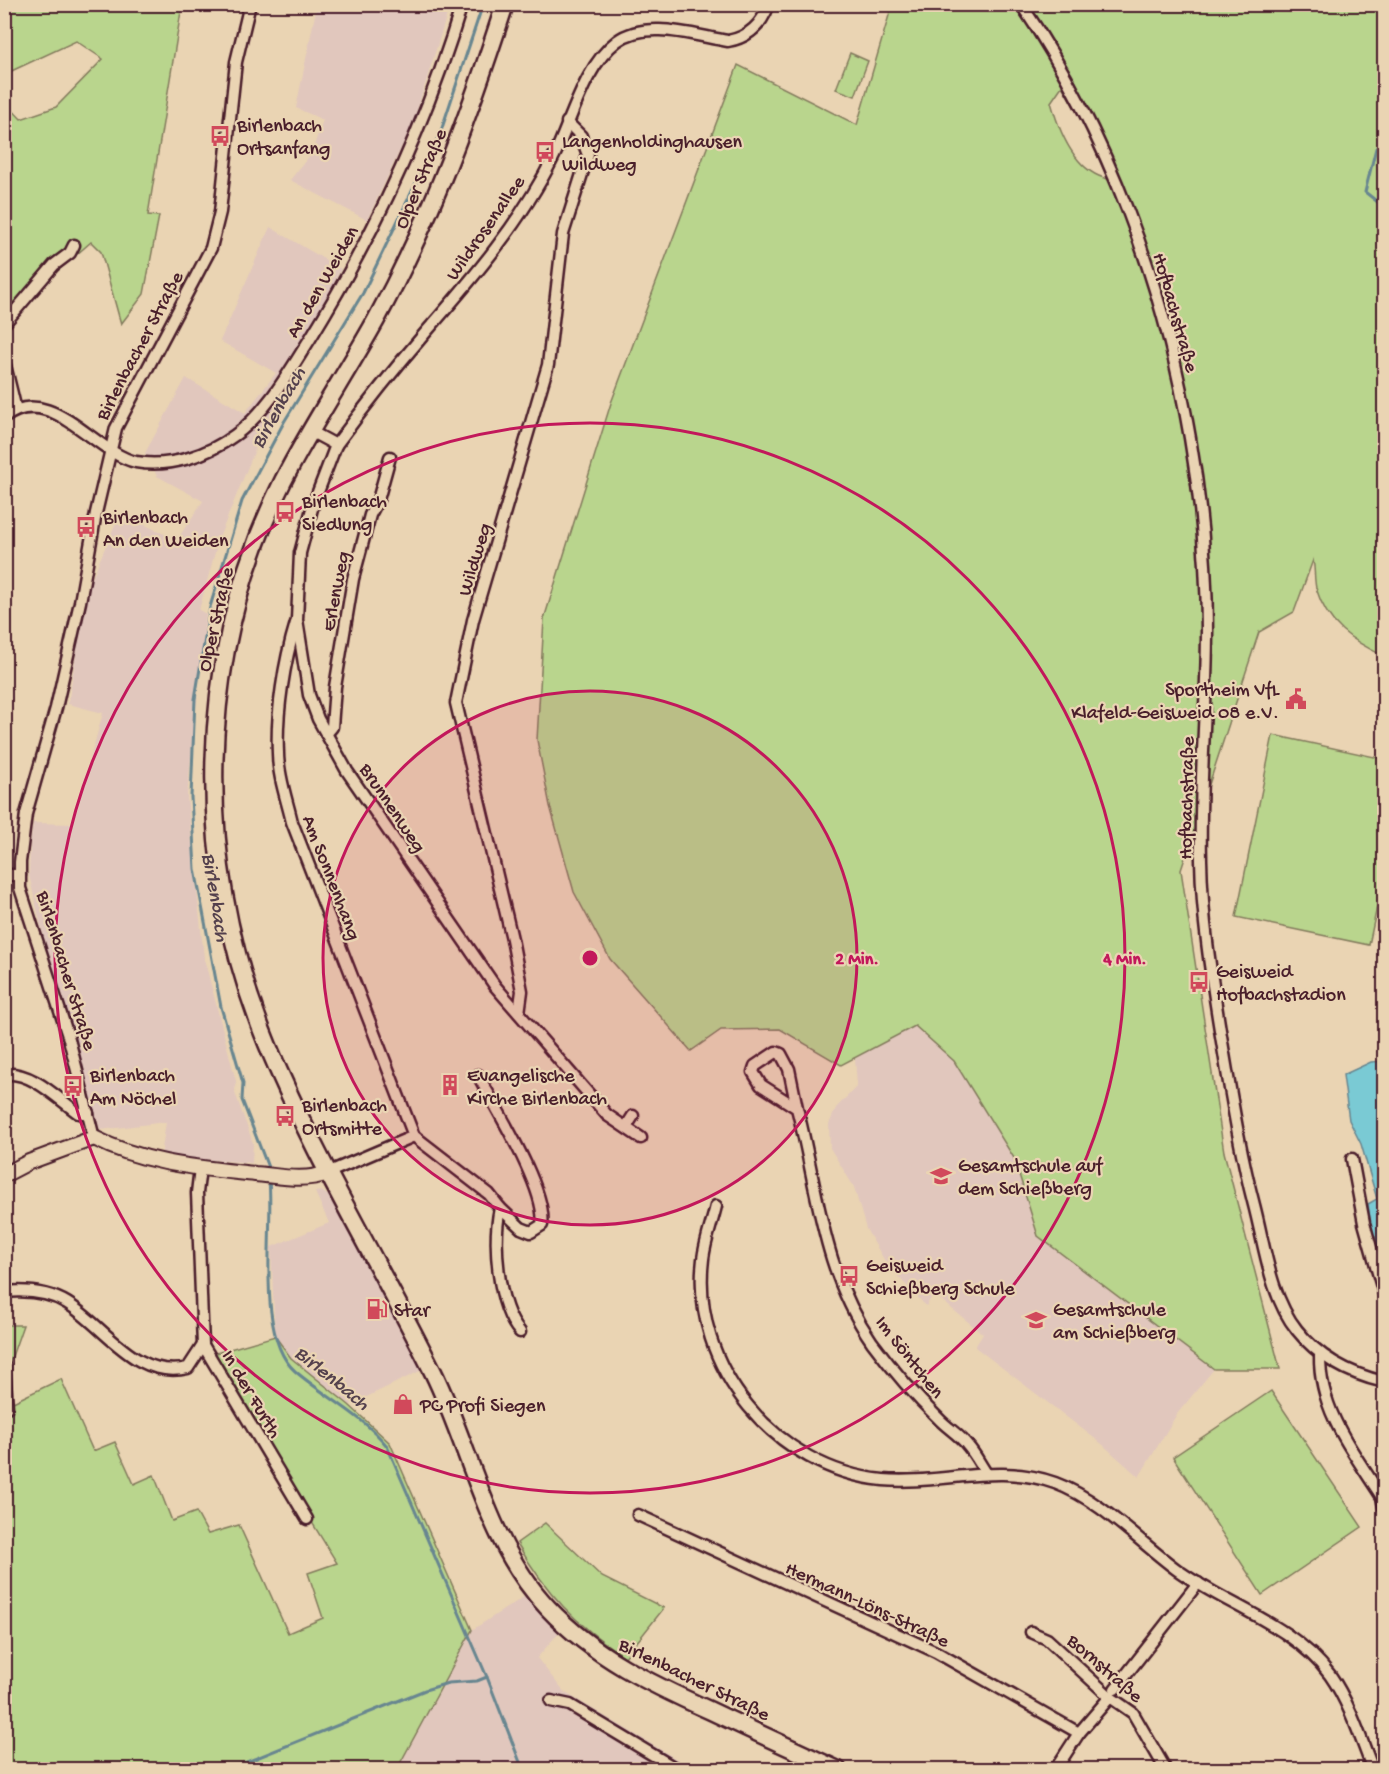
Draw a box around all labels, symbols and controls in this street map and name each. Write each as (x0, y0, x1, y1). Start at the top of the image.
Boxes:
place label: Birlenbach Ortsanfang (236, 116, 330, 162)
bus stop icon: Birlenbach Ortsanfang (208, 124, 232, 148)
street label: Olper Straße (391, 125, 454, 233)
place label: Langenholdinghausen Wildweg (562, 132, 743, 178)
bus stop icon: Langenholdinghausen Wildweg (533, 140, 557, 164)
street label: Wildrosenallee (442, 172, 532, 286)
street label: An den Weiden (283, 222, 366, 343)
street label: Hofbachstraße (1146, 251, 1202, 376)
street label: Birlenbacher Straße (92, 268, 190, 426)
water label: Birlenbach (247, 363, 314, 454)
place label: Birlenbach Siedlung (301, 492, 387, 538)
bus stop icon: Birlenbach Siedlung (273, 500, 297, 524)
place label: Birlenbach An den Weiden (102, 508, 229, 554)
bus stop icon: Birlenbach An den Weiden (74, 515, 98, 539)
street label: Wildweg (454, 521, 498, 599)
street label: Erlenweg (318, 550, 356, 634)
street label: Olper Straße (194, 565, 241, 674)
place label: Sportheim VfL Klafeld-Geisweid 08 e.V. (1071, 680, 1280, 726)
public building icon: Sportheim VfL Klafeld-Geisweid 08 e.V. (1284, 687, 1308, 711)
street label: Hofbachstraße (1176, 736, 1201, 860)
street label: Brunnenweg (352, 759, 429, 858)
street label: Am Sonnenhang (295, 813, 364, 944)
water label: Birlenbach (194, 851, 233, 944)
street label: Birlenbacher Straße (29, 888, 100, 1054)
centre of rings (580, 948, 600, 968)
text: 2 Min. (835, 950, 879, 971)
text: 4 Min. (1102, 950, 1147, 971)
place label: Geisweid Hofbachstadion (1216, 962, 1346, 1008)
bus stop icon: Geisweid Hofbachstadion (1187, 970, 1211, 994)
place label: Birlenbach Am Nöchel (89, 1066, 176, 1112)
place label: Evangelische Kirche Birlenbach (467, 1066, 607, 1112)
building icon: Evangelische Kirche Birlenbach (438, 1073, 462, 1097)
bus stop icon: Birlenbach Am Nöchel (61, 1074, 85, 1098)
place label: Birlenbach Ortsmitte (301, 1096, 387, 1142)
bus stop icon: Birlenbach Ortsmitte (273, 1104, 297, 1128)
place label: Gesamtschule auf dem Schießberg (958, 1156, 1104, 1202)
school or university icon: Gesamtschule auf dem Schießberg (929, 1164, 953, 1188)
place label: Geisweid Schießberg Schule (866, 1256, 1015, 1302)
bus stop icon: Geisweid Schießberg Schule (837, 1264, 861, 1288)
fuel station icon: Star (365, 1297, 389, 1321)
place label: Gesamtschule am Schießberg (1053, 1300, 1176, 1346)
place label: Star (394, 1301, 432, 1324)
school or university icon: Gesamtschule am Schießberg (1024, 1308, 1048, 1332)
street label: Im Söntchen (869, 1312, 948, 1404)
water label: Birlenbach (288, 1342, 374, 1418)
street label: In der Furth (215, 1347, 285, 1443)
shop icon: PC Profi Siegen (391, 1392, 415, 1416)
place label: PC Profi Siegen (419, 1396, 546, 1419)
street label: Hermann-Löns-Straße (781, 1558, 953, 1655)
street label: Bornstraße (1060, 1630, 1147, 1709)
street label: Birlenbacher Straße (613, 1634, 773, 1728)

